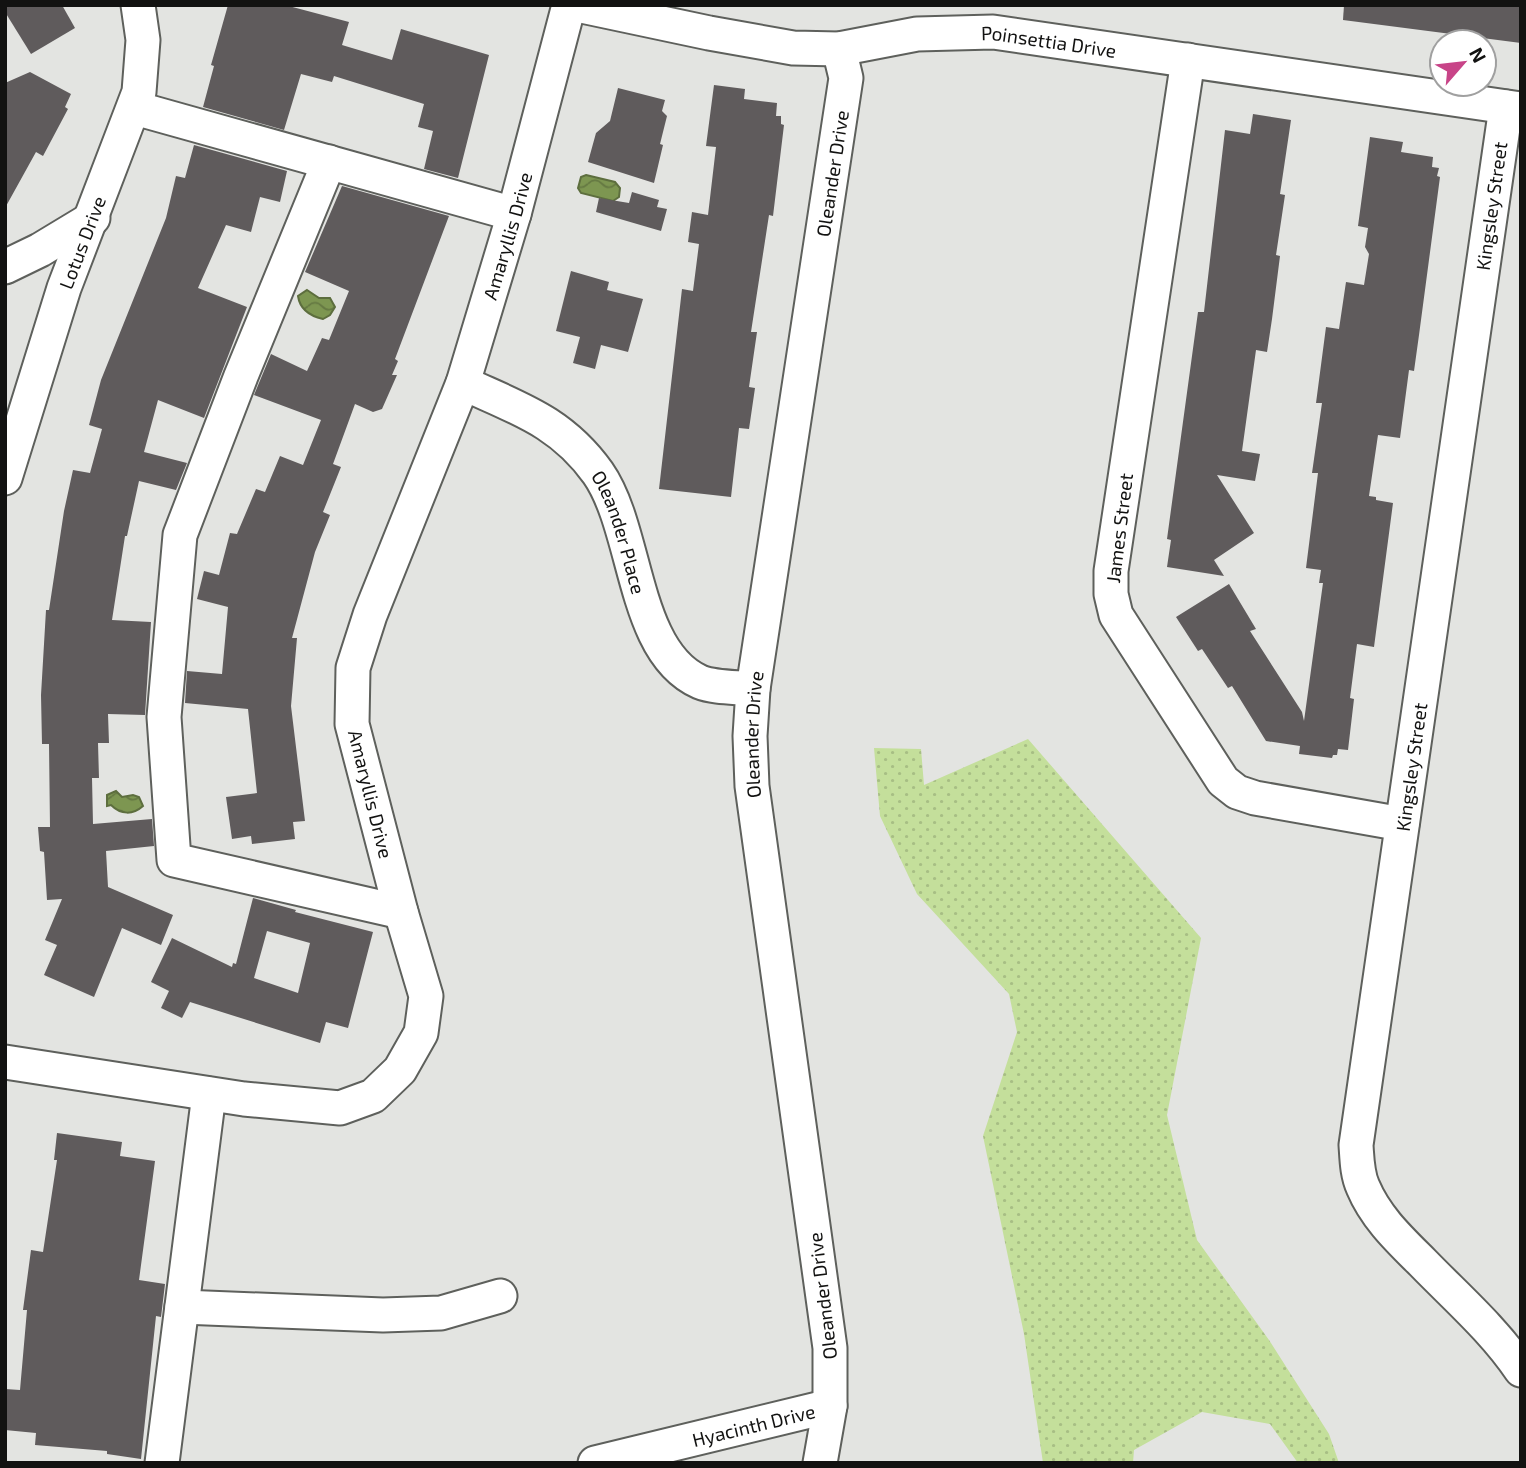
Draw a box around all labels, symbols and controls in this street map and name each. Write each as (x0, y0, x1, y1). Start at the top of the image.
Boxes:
street label: Poinsettia Drive (981, 20, 1118, 61)
north arrow (1428, 28, 1498, 98)
text: N (1465, 43, 1492, 66)
street label: Oleander Drive (811, 108, 852, 238)
street label: Kingsley Street (1471, 140, 1511, 272)
street label: Amaryllis Drive (477, 169, 536, 302)
street label: Lotus Drive (53, 192, 110, 292)
street label: Oleander Place (588, 466, 651, 596)
street label: James Street (1101, 472, 1137, 584)
street label: Oleander Drive (738, 669, 767, 800)
street label: Kingsley Street (1391, 701, 1431, 833)
street label: Amaryllis Drive (344, 727, 398, 861)
street label: Oleander Drive (803, 1231, 841, 1361)
street label: Hyacinth Drive (690, 1399, 817, 1451)

